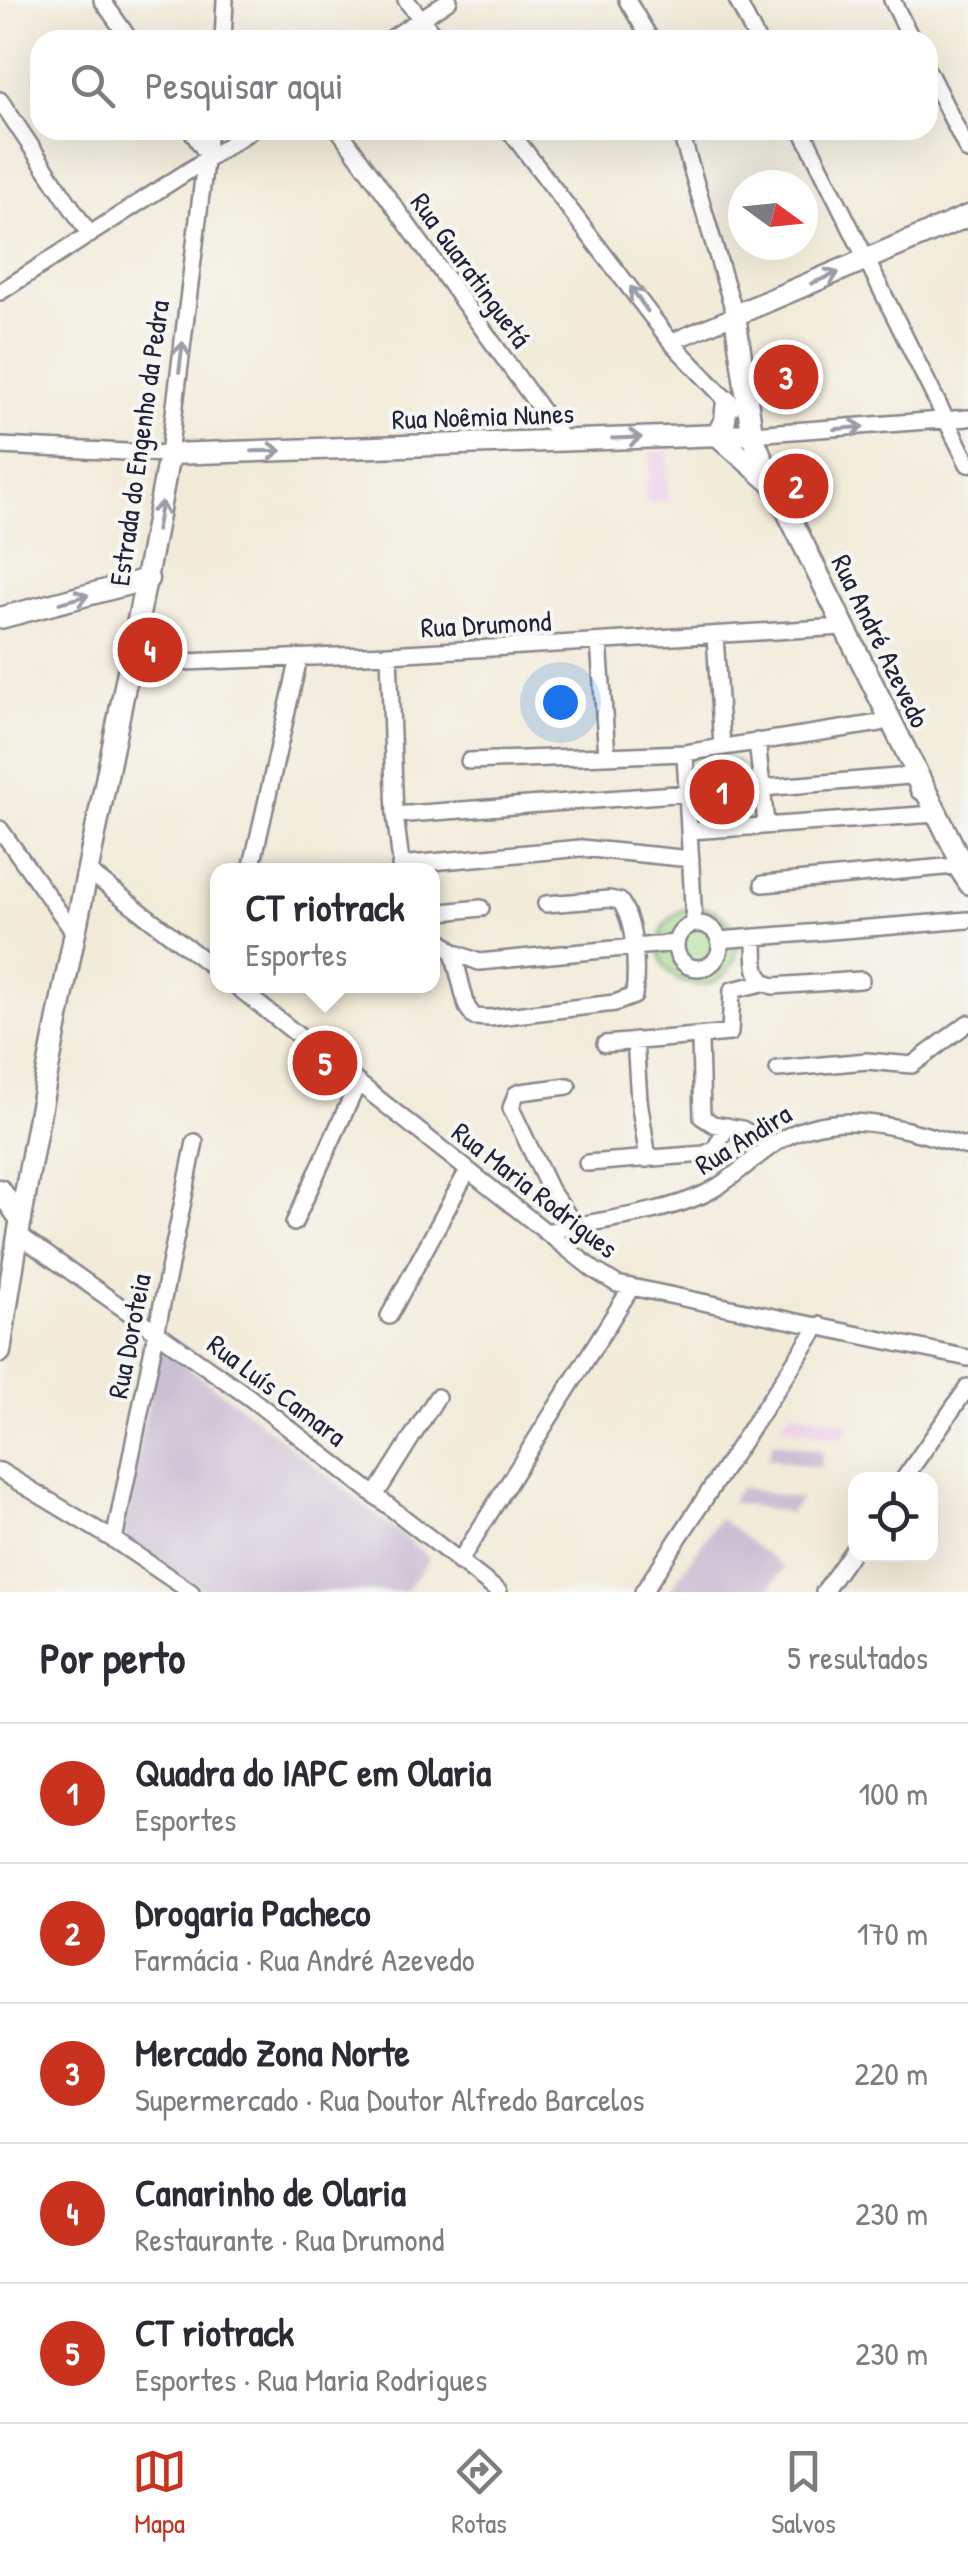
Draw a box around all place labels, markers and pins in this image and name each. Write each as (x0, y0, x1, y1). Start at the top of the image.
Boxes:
pin: 3 (754, 340, 818, 414)
pin: 2 (764, 448, 828, 524)
pin: 4 (118, 612, 182, 688)
pin: 1 (690, 754, 754, 830)
pin: 5 (292, 1026, 358, 1100)

